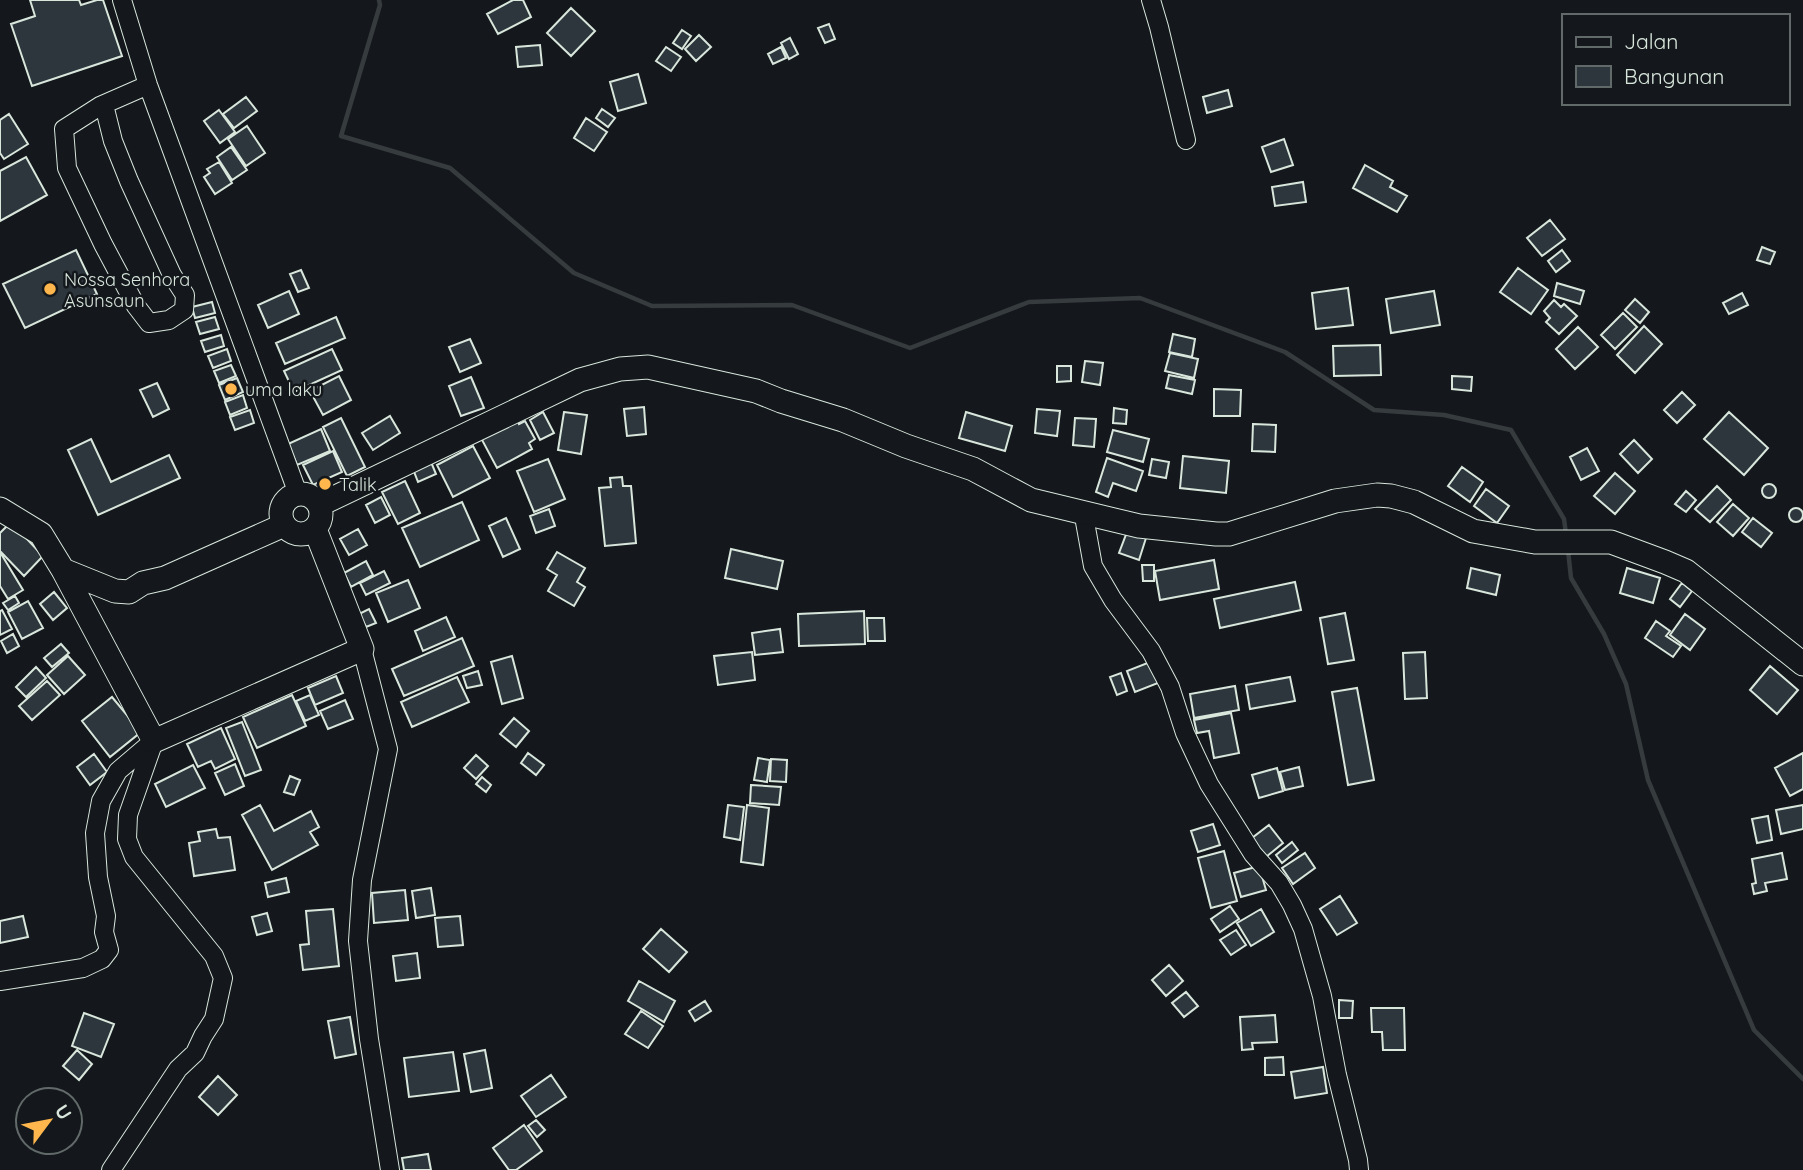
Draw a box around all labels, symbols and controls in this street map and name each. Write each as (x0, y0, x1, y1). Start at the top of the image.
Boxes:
legend (1562, 14, 1789, 105)
text: Jalan (1624, 28, 1678, 54)
text: Bangunan (1624, 63, 1724, 89)
place label: Nossa Senhora Asunsaun (64, 268, 190, 312)
marker: Nossa Senhora Asunsaun (42, 281, 58, 297)
place label: uma laku (245, 378, 322, 401)
marker: uma laku (223, 381, 239, 397)
place label: Talik (339, 473, 377, 496)
marker: Talik (317, 476, 333, 492)
north arrow (14, 1086, 84, 1156)
text: U (50, 1100, 77, 1124)

